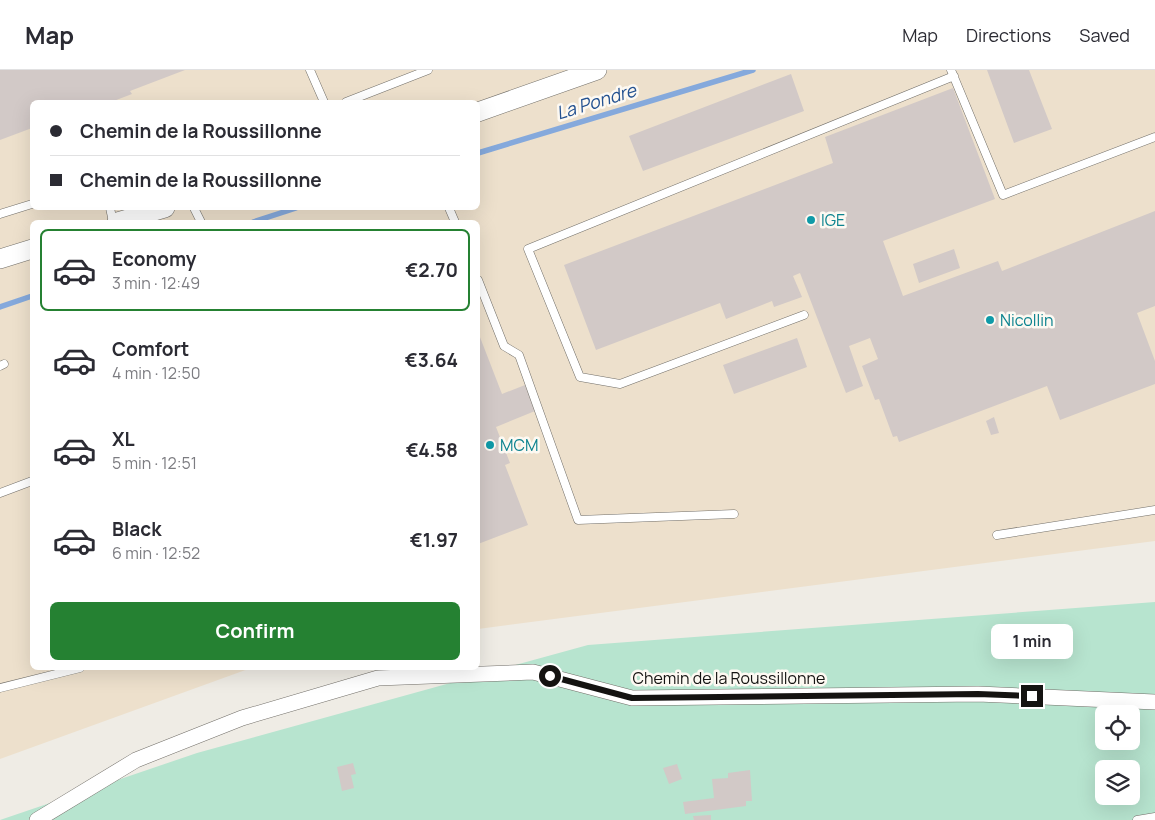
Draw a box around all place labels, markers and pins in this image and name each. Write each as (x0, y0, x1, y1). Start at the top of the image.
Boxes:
place label: IGE (821, 209, 845, 231)
marker: IGE (805, 214, 817, 226)
place label: Nicollin (1000, 309, 1053, 331)
marker: Nicollin (984, 314, 996, 326)
place label: MCM (500, 434, 538, 456)
marker: MCM (484, 439, 496, 451)

